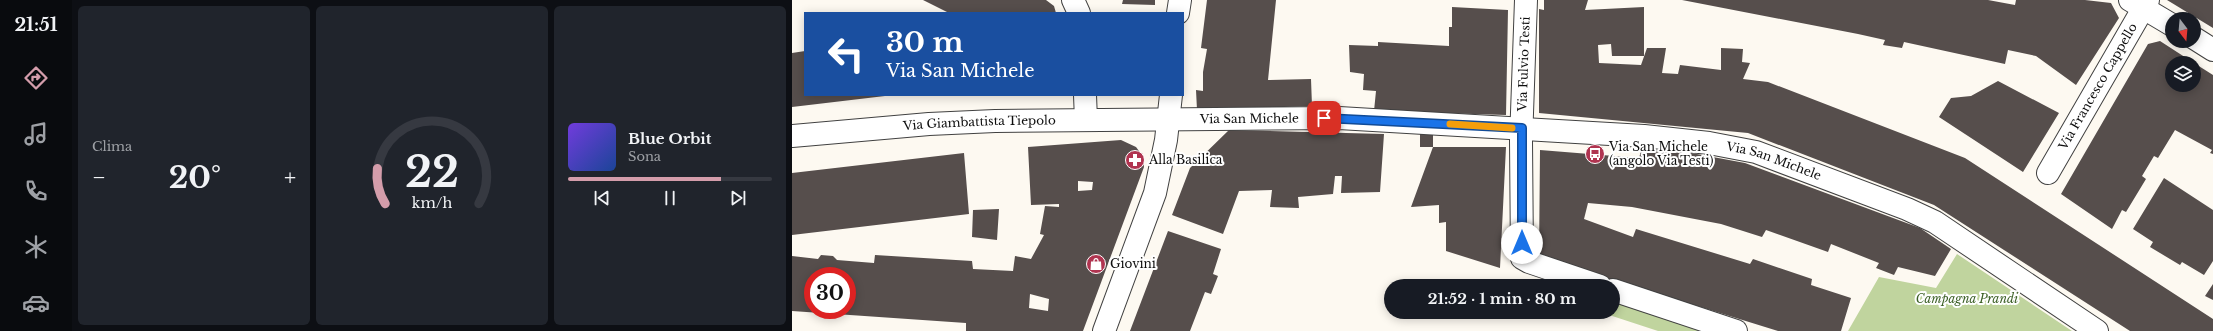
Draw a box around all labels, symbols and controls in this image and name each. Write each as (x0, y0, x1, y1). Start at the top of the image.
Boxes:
north arrow (2165, 12, 2201, 48)
map controls (2165, 12, 2201, 92)
text: 21:51 (14, 14, 58, 36)
street label: Via Fulvio Testi (1514, 16, 1533, 113)
street label: Via Francesco Cappello (2055, 20, 2140, 153)
text: 30 m (886, 25, 963, 60)
icon: left (820, 28, 872, 80)
button: layers (2165, 56, 2201, 92)
text: Via San Michele (886, 60, 1034, 82)
icon: directions (22, 64, 50, 92)
pin (1307, 101, 1341, 135)
icon: arrive (1313, 107, 1335, 129)
street label: Via San Michele (1199, 110, 1299, 126)
street label: Via Giambattista Tiepolo (901, 112, 1056, 133)
icon: music (22, 120, 50, 148)
text: Blue Orbit (628, 129, 711, 148)
text: Clima (92, 138, 132, 155)
street label: Via San Michele (1724, 138, 1824, 183)
place label: Via San Michele (angolo Via Testi) (1608, 139, 1714, 168)
bus stop icon: Via San Michele (angolo Via Testi) (1584, 143, 1606, 165)
text: 22 (405, 146, 459, 197)
text: Sona (628, 148, 661, 165)
pharmacy icon: Alla Basilica (1124, 149, 1146, 171)
place label: Alla Basilica (1148, 152, 1223, 167)
text: 20° (169, 159, 221, 196)
text: − (92, 164, 106, 191)
text: + (284, 164, 296, 191)
icon: phone (22, 177, 50, 205)
icon: previous (591, 187, 613, 209)
icon: pause (659, 187, 681, 209)
icon: next (727, 187, 749, 209)
text: km/h (412, 193, 452, 211)
position arrow (1501, 222, 1543, 264)
icon: climate (22, 233, 50, 261)
shop icon: Giovini (1085, 253, 1107, 275)
place label: Giovini (1110, 256, 1156, 271)
speed limit sign: 30 (804, 267, 856, 319)
icon: car (22, 289, 50, 317)
text: 21:52 · 1 min · 80 m (1428, 289, 1576, 308)
park label: Campagna Prandi (1916, 291, 2019, 306)

